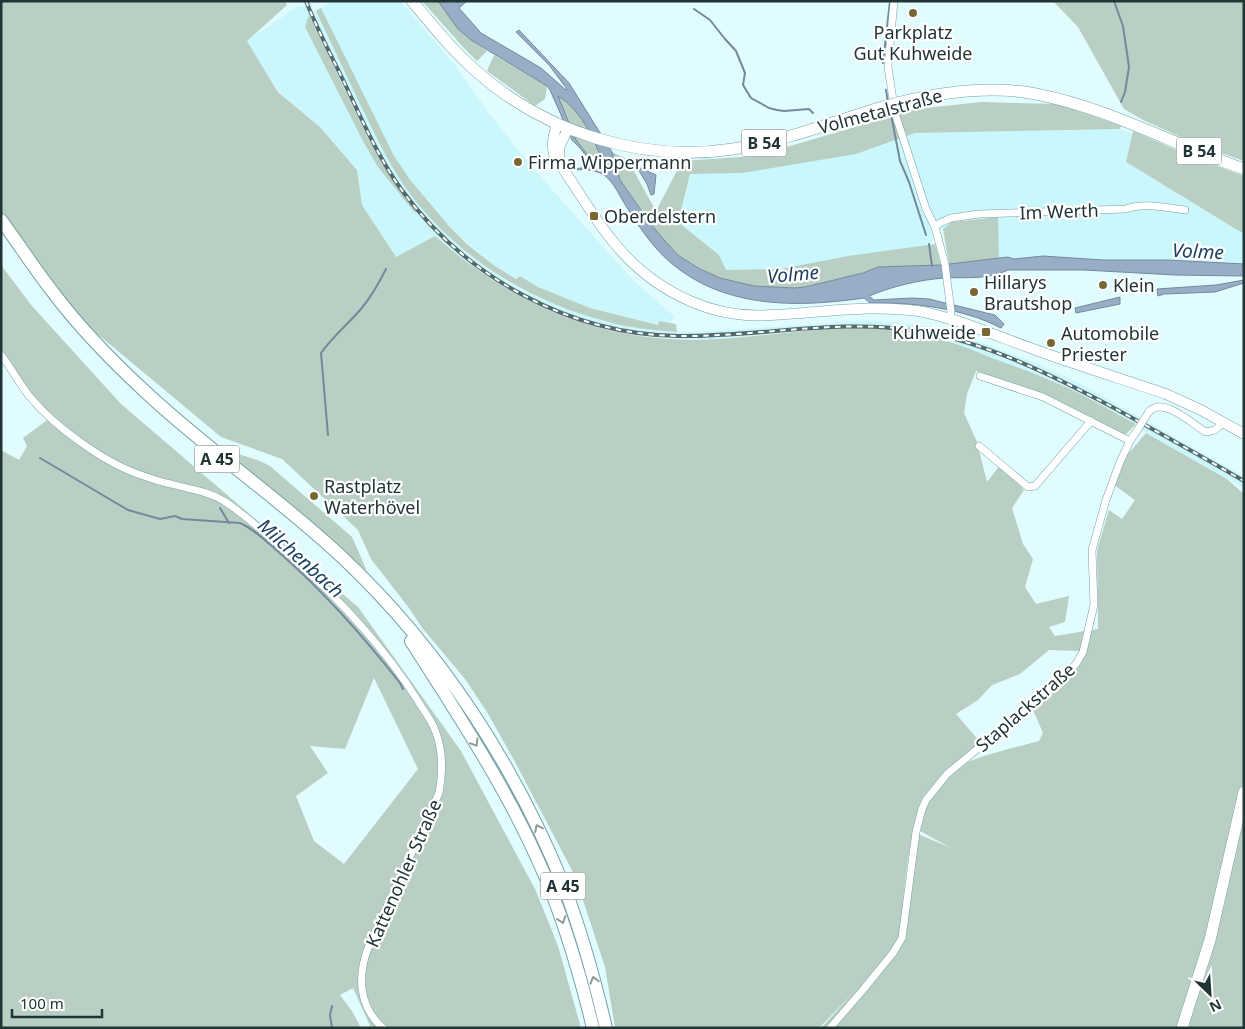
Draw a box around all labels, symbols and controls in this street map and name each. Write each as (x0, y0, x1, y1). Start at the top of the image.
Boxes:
marker: Parkplatz Gut Kuhweide (907, 7, 919, 19)
place label: Parkplatz Gut Kuhweide (854, 20, 972, 65)
street label: Volmetalstraße (815, 83, 945, 139)
road number: B 54 (742, 130, 786, 156)
road number: B 54 (1176, 138, 1222, 164)
place label: Firma Wippermann (528, 150, 691, 174)
marker: Firma Wippermann (512, 156, 524, 168)
street label: Im Werth (1019, 198, 1099, 224)
place label: Oberdelstern (604, 204, 716, 228)
marker: Oberdelstern (588, 210, 600, 222)
water label: Volme (1171, 237, 1225, 265)
water label: Volme (766, 259, 820, 289)
place label: Hillarys Brautshop (984, 270, 1072, 315)
place label: Klein (1113, 273, 1155, 297)
marker: Klein (1097, 279, 1109, 291)
marker: Hillarys Brautshop (968, 286, 980, 298)
place label: Kuhweide (892, 320, 976, 344)
place label: Automobile Priester (1061, 321, 1159, 366)
marker: Kuhweide (980, 326, 992, 338)
marker: Automobile Priester (1045, 337, 1057, 349)
road number: A 45 (194, 446, 240, 472)
place label: Rastplatz Waterhövel (324, 474, 420, 519)
marker: Rastplatz Waterhövel (308, 490, 320, 502)
water label: Milchenbach (252, 512, 350, 604)
street label: Staplackstraße (970, 657, 1080, 757)
one-way arrow (469, 738, 479, 747)
street label: Kattenohler Straße (360, 795, 446, 951)
one-way arrow (534, 825, 544, 834)
road number: A 45 (540, 872, 586, 899)
one-way arrow (556, 915, 566, 924)
north arrow (1185, 969, 1235, 1019)
one-way arrow (590, 977, 600, 985)
scale bar (12, 986, 102, 1018)
text: 100 m (20, 993, 64, 1013)
text: N (1207, 995, 1225, 1017)

